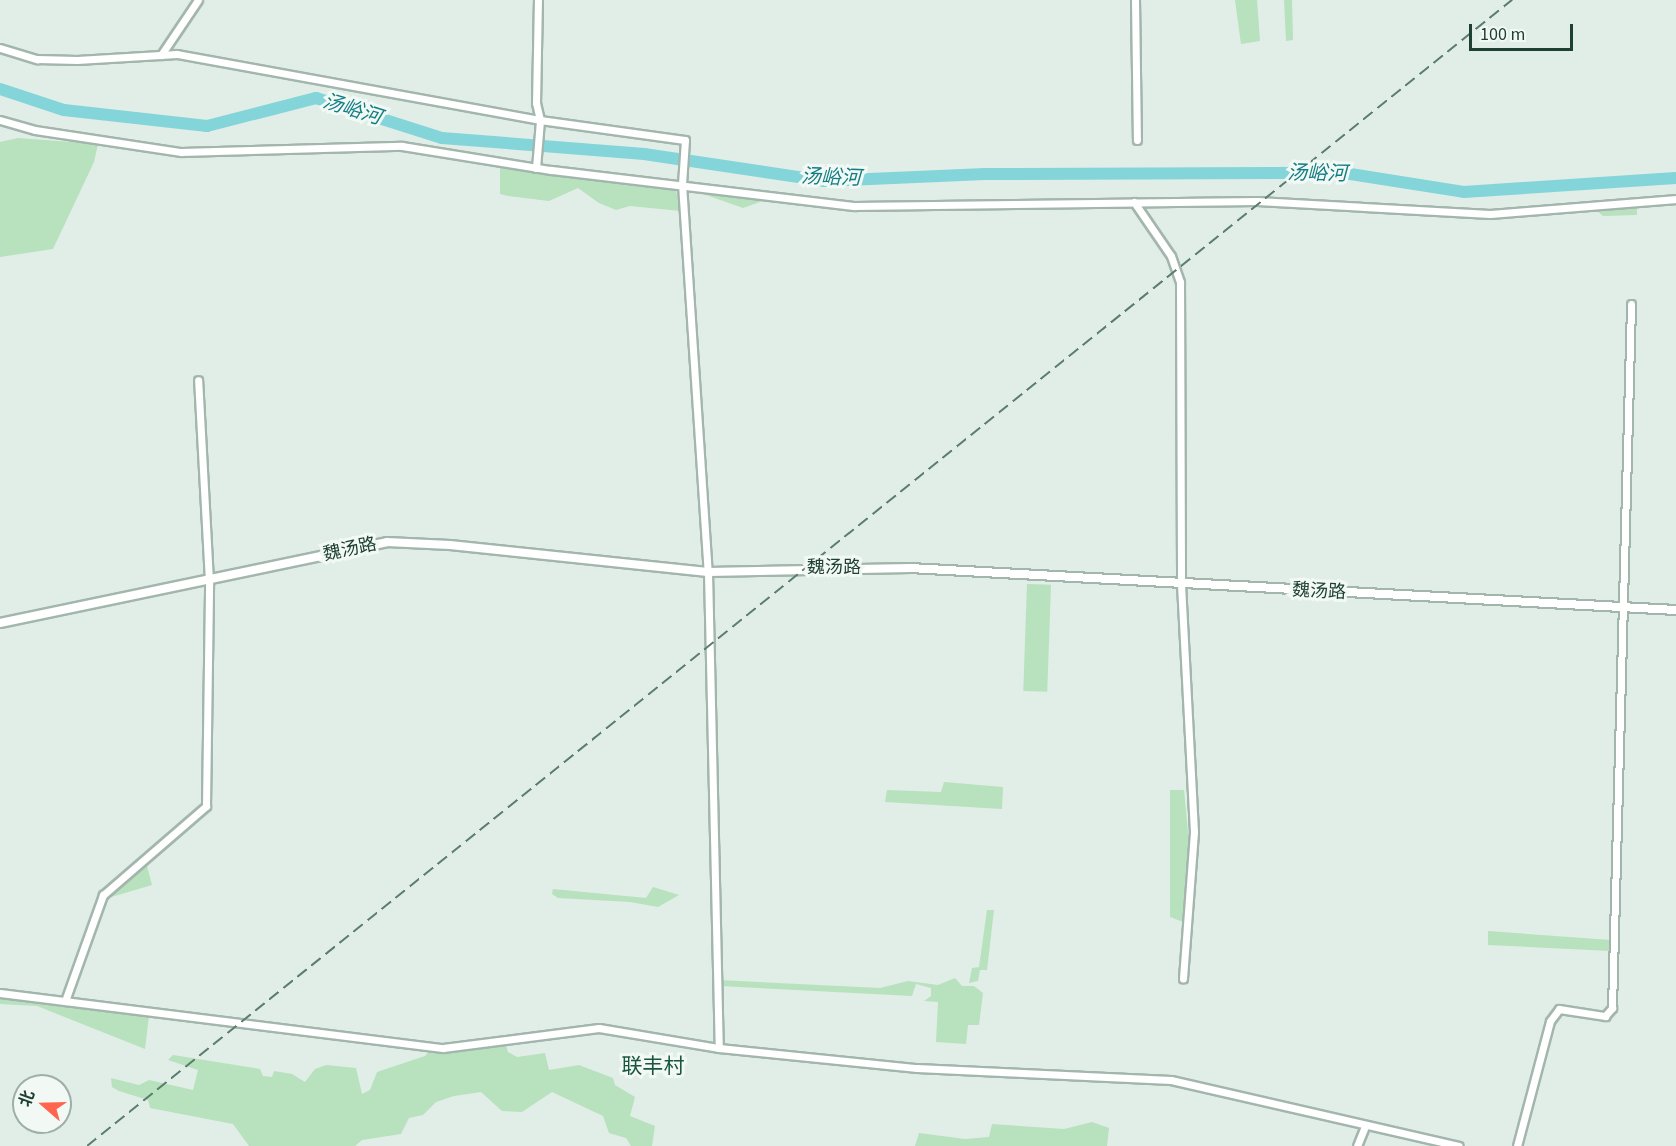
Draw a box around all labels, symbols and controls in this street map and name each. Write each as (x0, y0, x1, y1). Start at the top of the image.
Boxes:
scale bar (1472, 12, 1576, 50)
text: 100 m (1480, 22, 1525, 47)
water label: 汤峪河 (320, 90, 384, 130)
water label: 汤峪河 (1287, 161, 1347, 187)
water label: 汤峪河 (801, 165, 861, 191)
street label: 魏汤路 (321, 534, 379, 566)
street label: 魏汤路 (807, 557, 861, 579)
street label: 魏汤路 (1291, 580, 1347, 604)
district label: 联丰村 (622, 1053, 684, 1079)
north arrow (12, 1074, 72, 1134)
text: 北 (14, 1087, 40, 1110)

